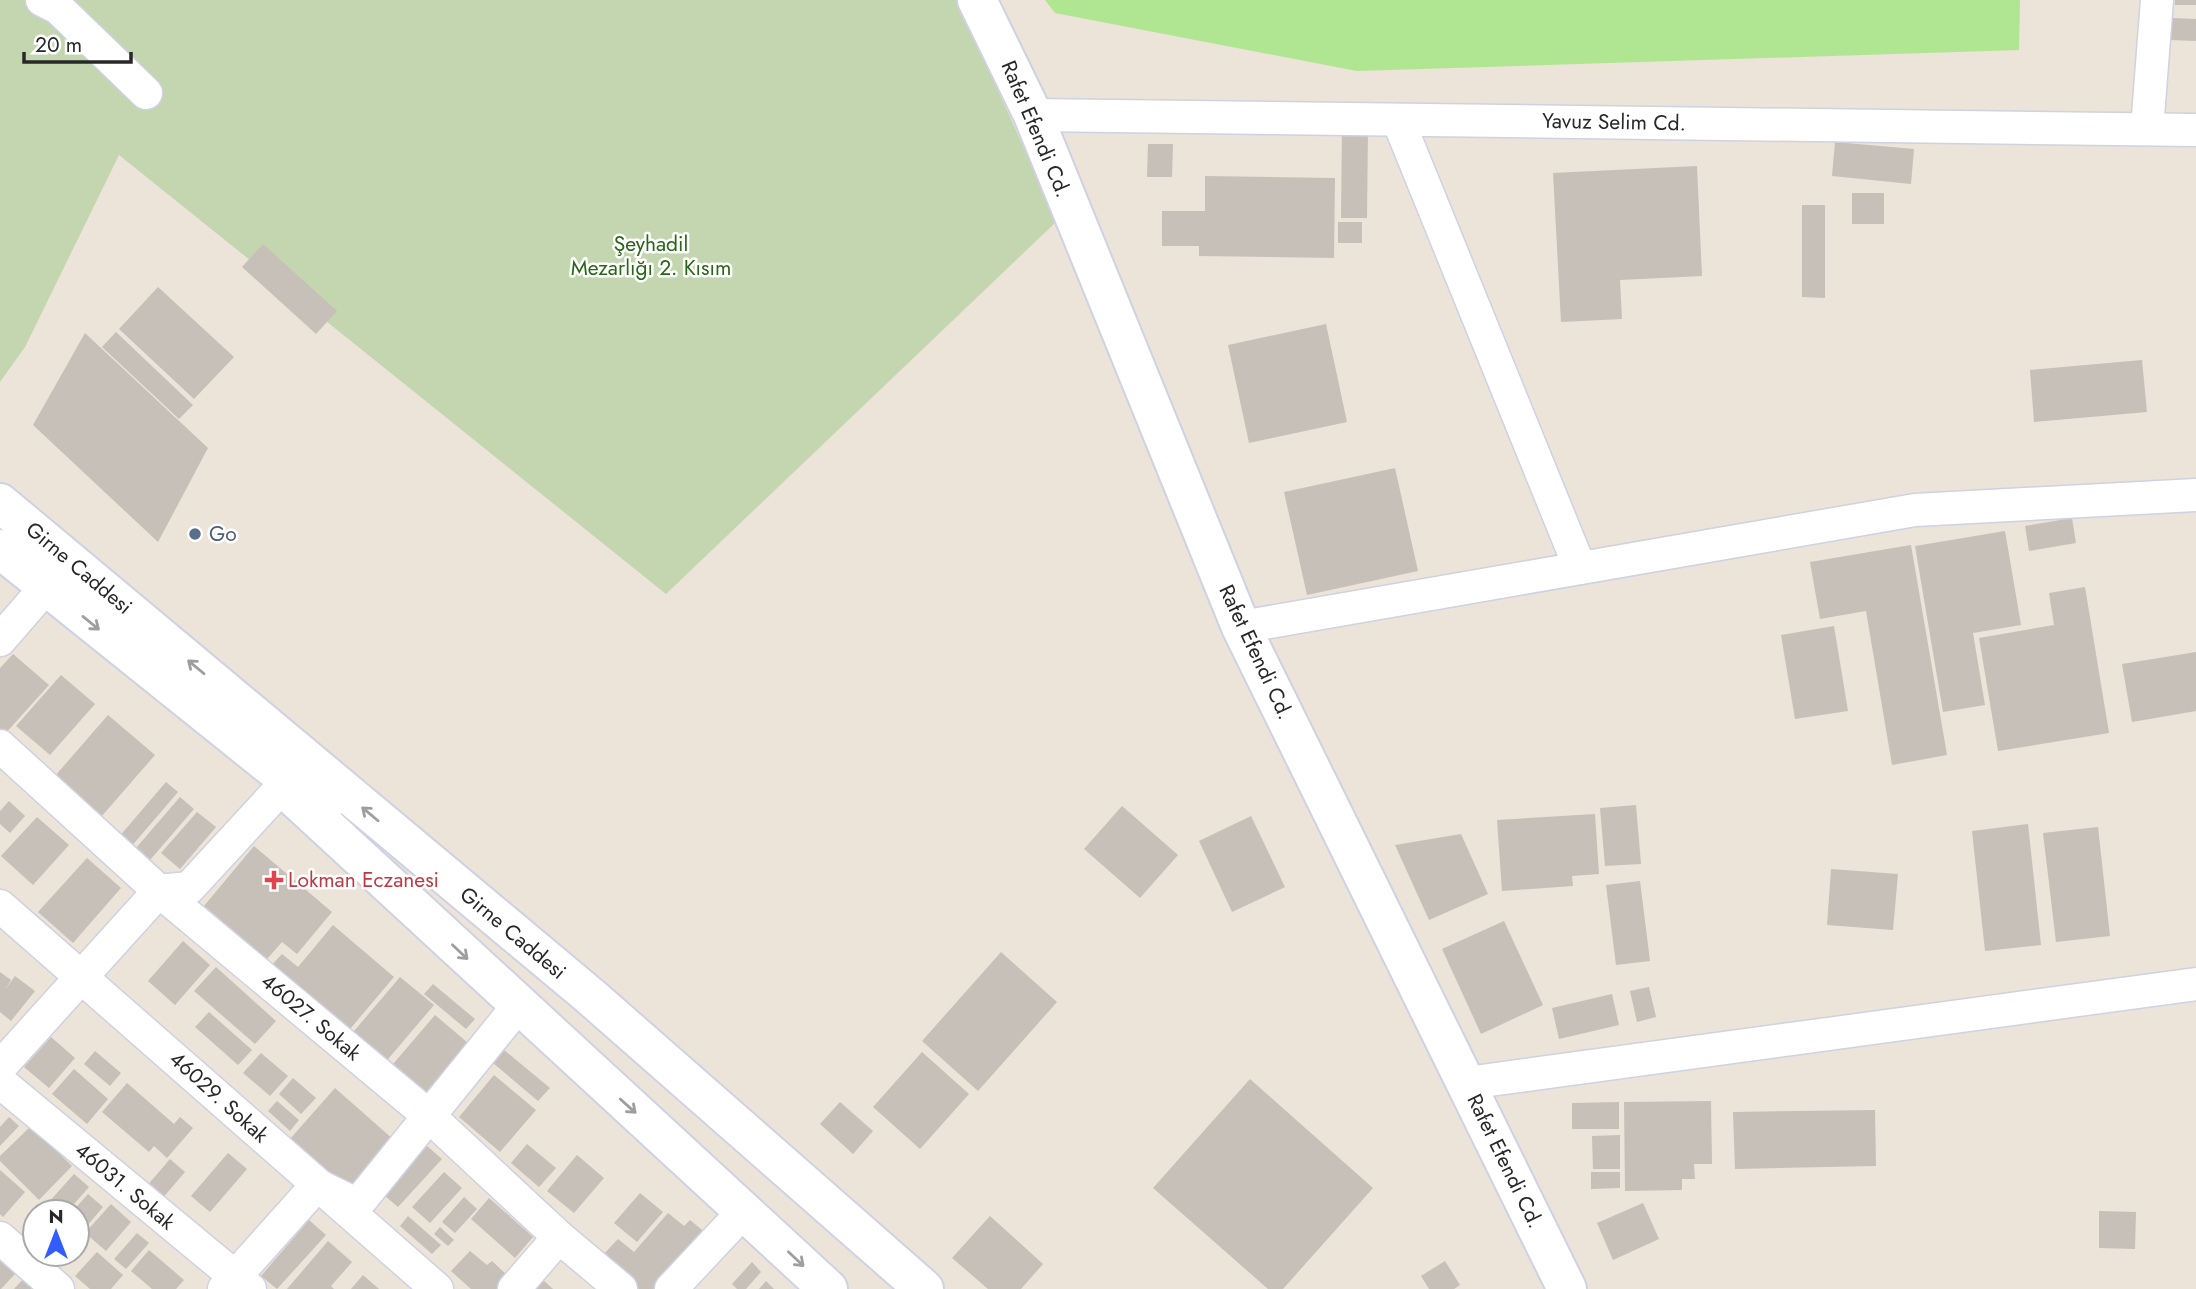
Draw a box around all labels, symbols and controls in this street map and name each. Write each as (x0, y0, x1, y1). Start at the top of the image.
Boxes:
scale bar (24, 21, 131, 65)
text: 20 m (35, 30, 82, 60)
street label: Rafet Efendi Cd. (994, 56, 1078, 202)
street label: Yavuz Selim Cd. (1542, 106, 1686, 138)
park label: Şeyhadil Mezarlığı 2. Kısım (571, 229, 731, 283)
street label: Girne Caddesi (19, 515, 139, 621)
place label: Go (209, 519, 237, 549)
marker: Go (187, 526, 203, 542)
street label: Rafet Efendi Cd. (1212, 580, 1300, 724)
one-way arrow (81, 615, 99, 631)
one-way arrow (187, 659, 205, 675)
one-way arrow (361, 806, 379, 822)
place label: Lokman Eczanesi (288, 865, 439, 895)
marker: Lokman Eczanesi (266, 872, 282, 888)
street label: Girne Caddesi (453, 880, 573, 986)
one-way arrow (451, 943, 468, 960)
street label: 46027. Sokak (255, 966, 368, 1068)
street label: 46029. Sokak (163, 1044, 276, 1150)
street label: Rafet Efendi Cd. (1460, 1089, 1550, 1233)
one-way arrow (619, 1097, 636, 1114)
street label: 46031. Sokak (69, 1135, 182, 1237)
north arrow (21, 1198, 91, 1268)
text: N (48, 1203, 64, 1230)
one-way arrow (787, 1251, 805, 1267)

